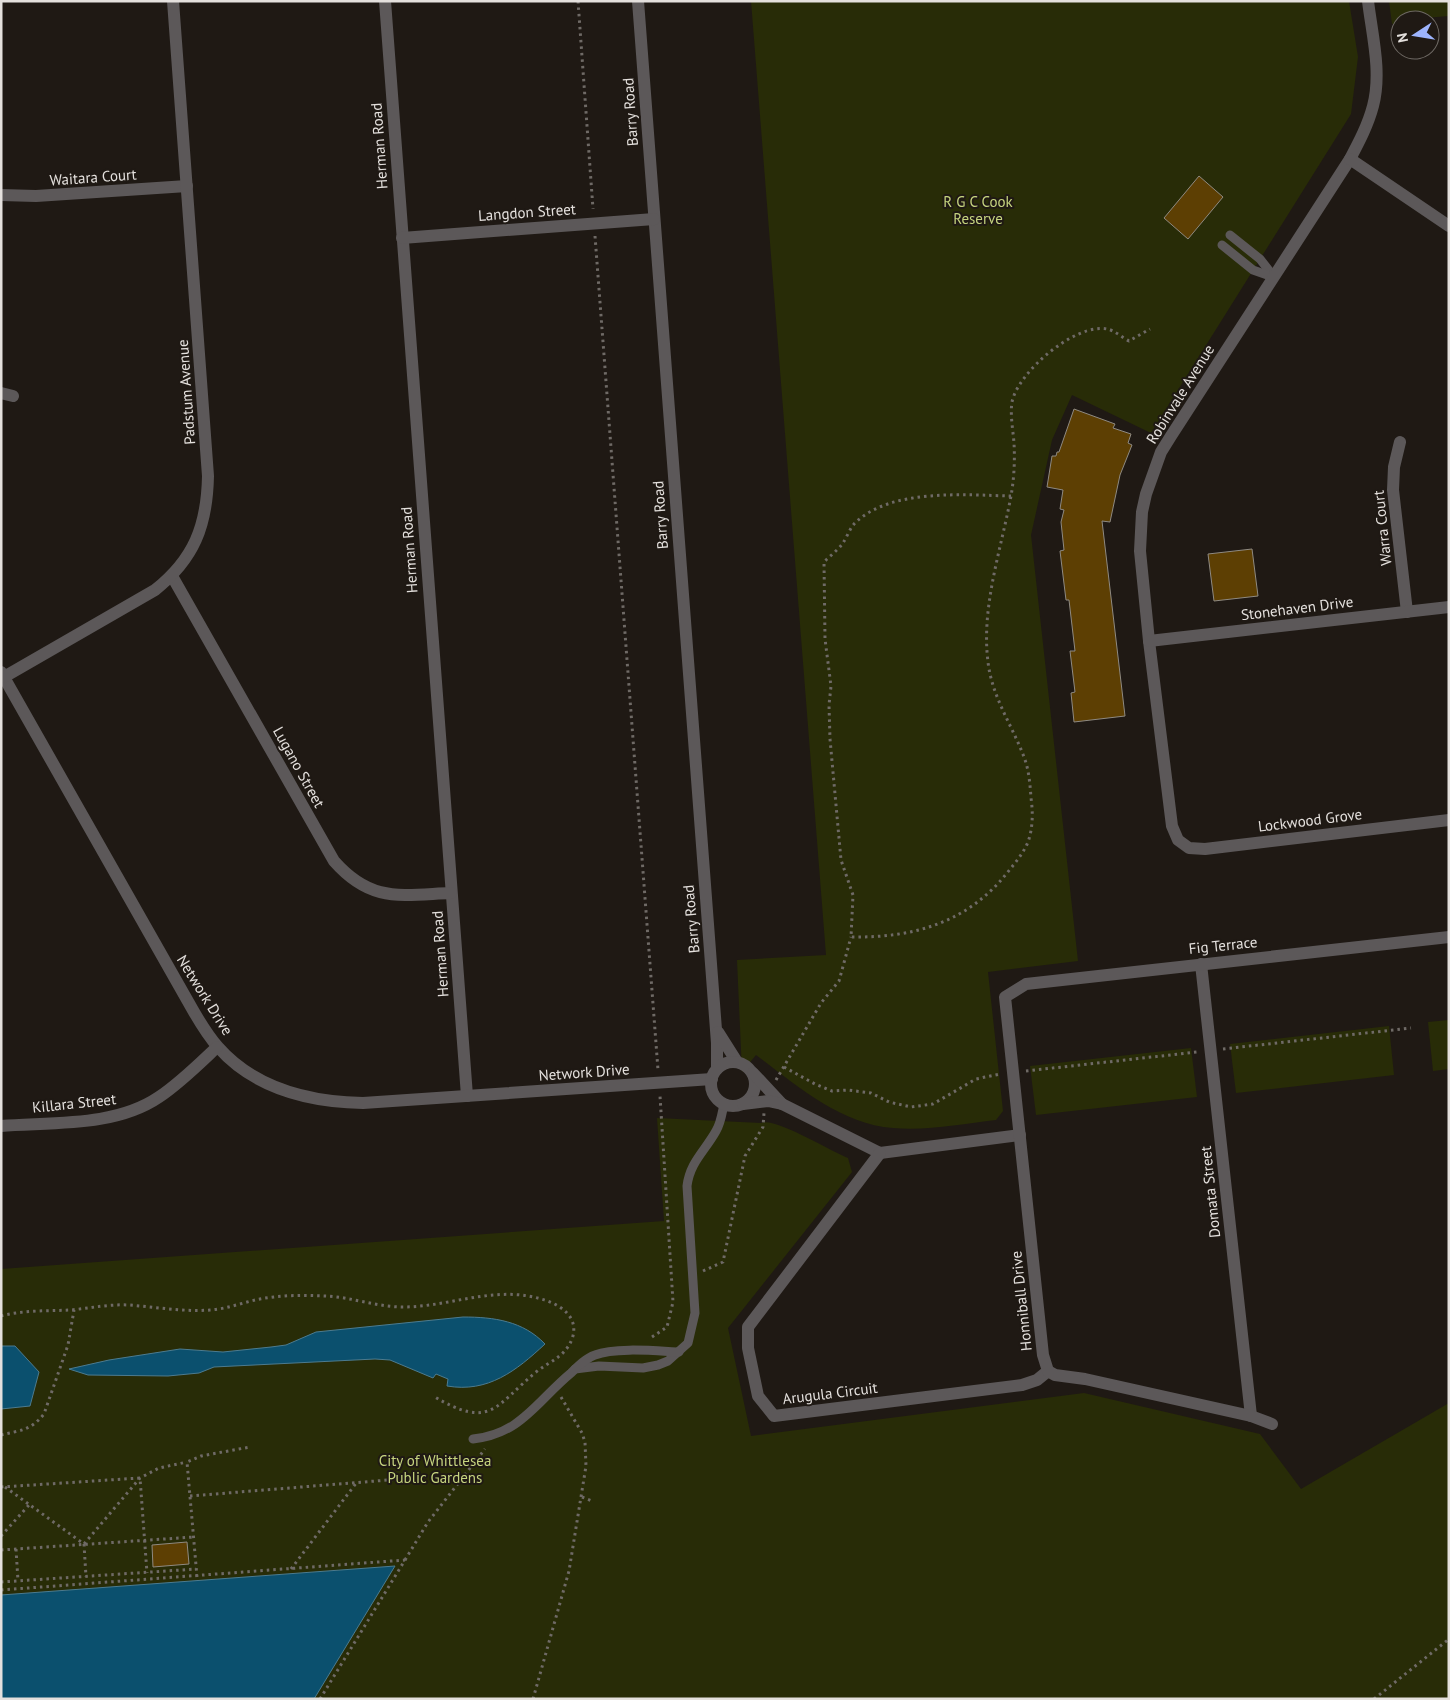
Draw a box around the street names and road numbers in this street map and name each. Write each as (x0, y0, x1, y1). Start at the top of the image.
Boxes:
street label: Barry Road (618, 77, 642, 147)
street label: Herman Road (367, 102, 391, 190)
street label: Waitara Court (49, 164, 137, 190)
street label: Langdon Street (478, 199, 576, 225)
street label: Padstum Avenue (173, 339, 199, 445)
street label: Robinvale Avenue (1142, 341, 1218, 447)
street label: Barry Road (648, 480, 672, 550)
street label: Warra Court (1369, 489, 1395, 567)
street label: Herman Road (397, 506, 421, 594)
street label: Stonehaven Drive (1240, 592, 1354, 624)
street label: Lugano Street (269, 723, 329, 811)
street label: Lockwood Grove (1257, 804, 1363, 836)
street label: Barry Road (679, 884, 703, 954)
street label: Herman Road (428, 910, 452, 998)
street label: Fig Terrace (1188, 932, 1258, 958)
street label: Network Drive (173, 951, 237, 1039)
street label: Network Drive (538, 1059, 630, 1085)
street label: Killara Street (31, 1089, 117, 1117)
street label: Domata Street (1196, 1145, 1224, 1239)
street label: Honniball Drive (1006, 1250, 1036, 1352)
street label: Arugula Circuit (781, 1378, 879, 1408)

